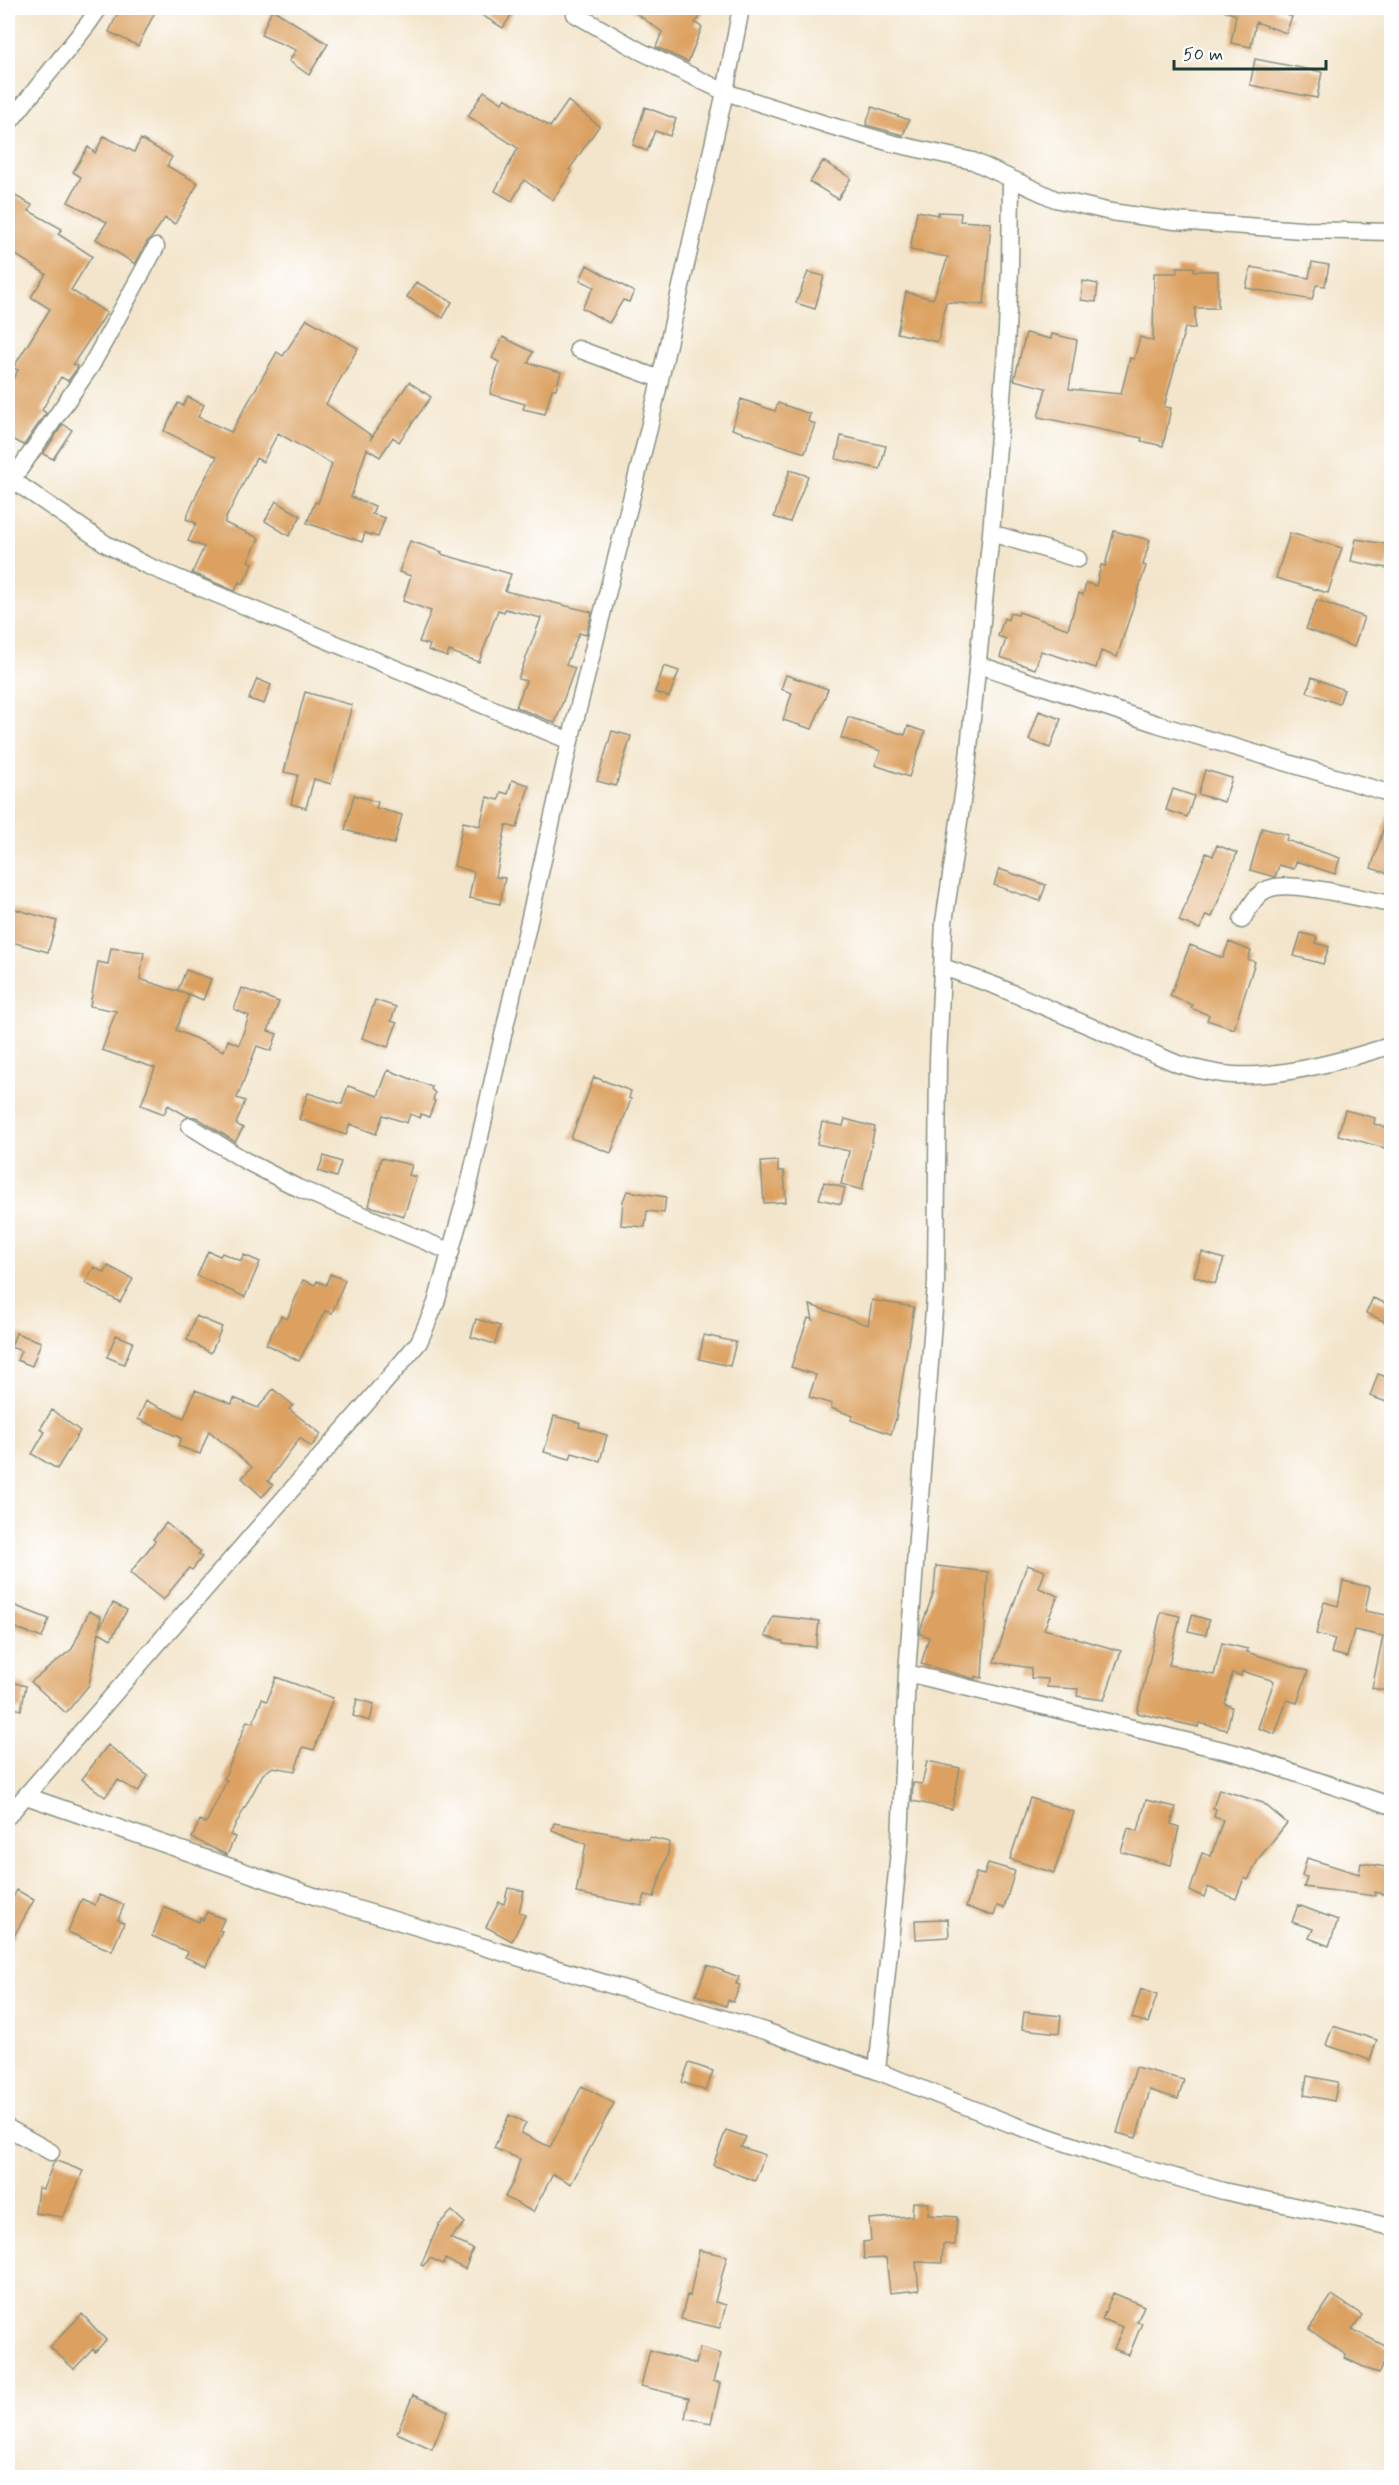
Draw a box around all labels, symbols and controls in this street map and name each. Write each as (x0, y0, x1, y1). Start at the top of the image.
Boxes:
scale bar (1174, 33, 1326, 71)
text: 50 m (1183, 43, 1223, 67)

